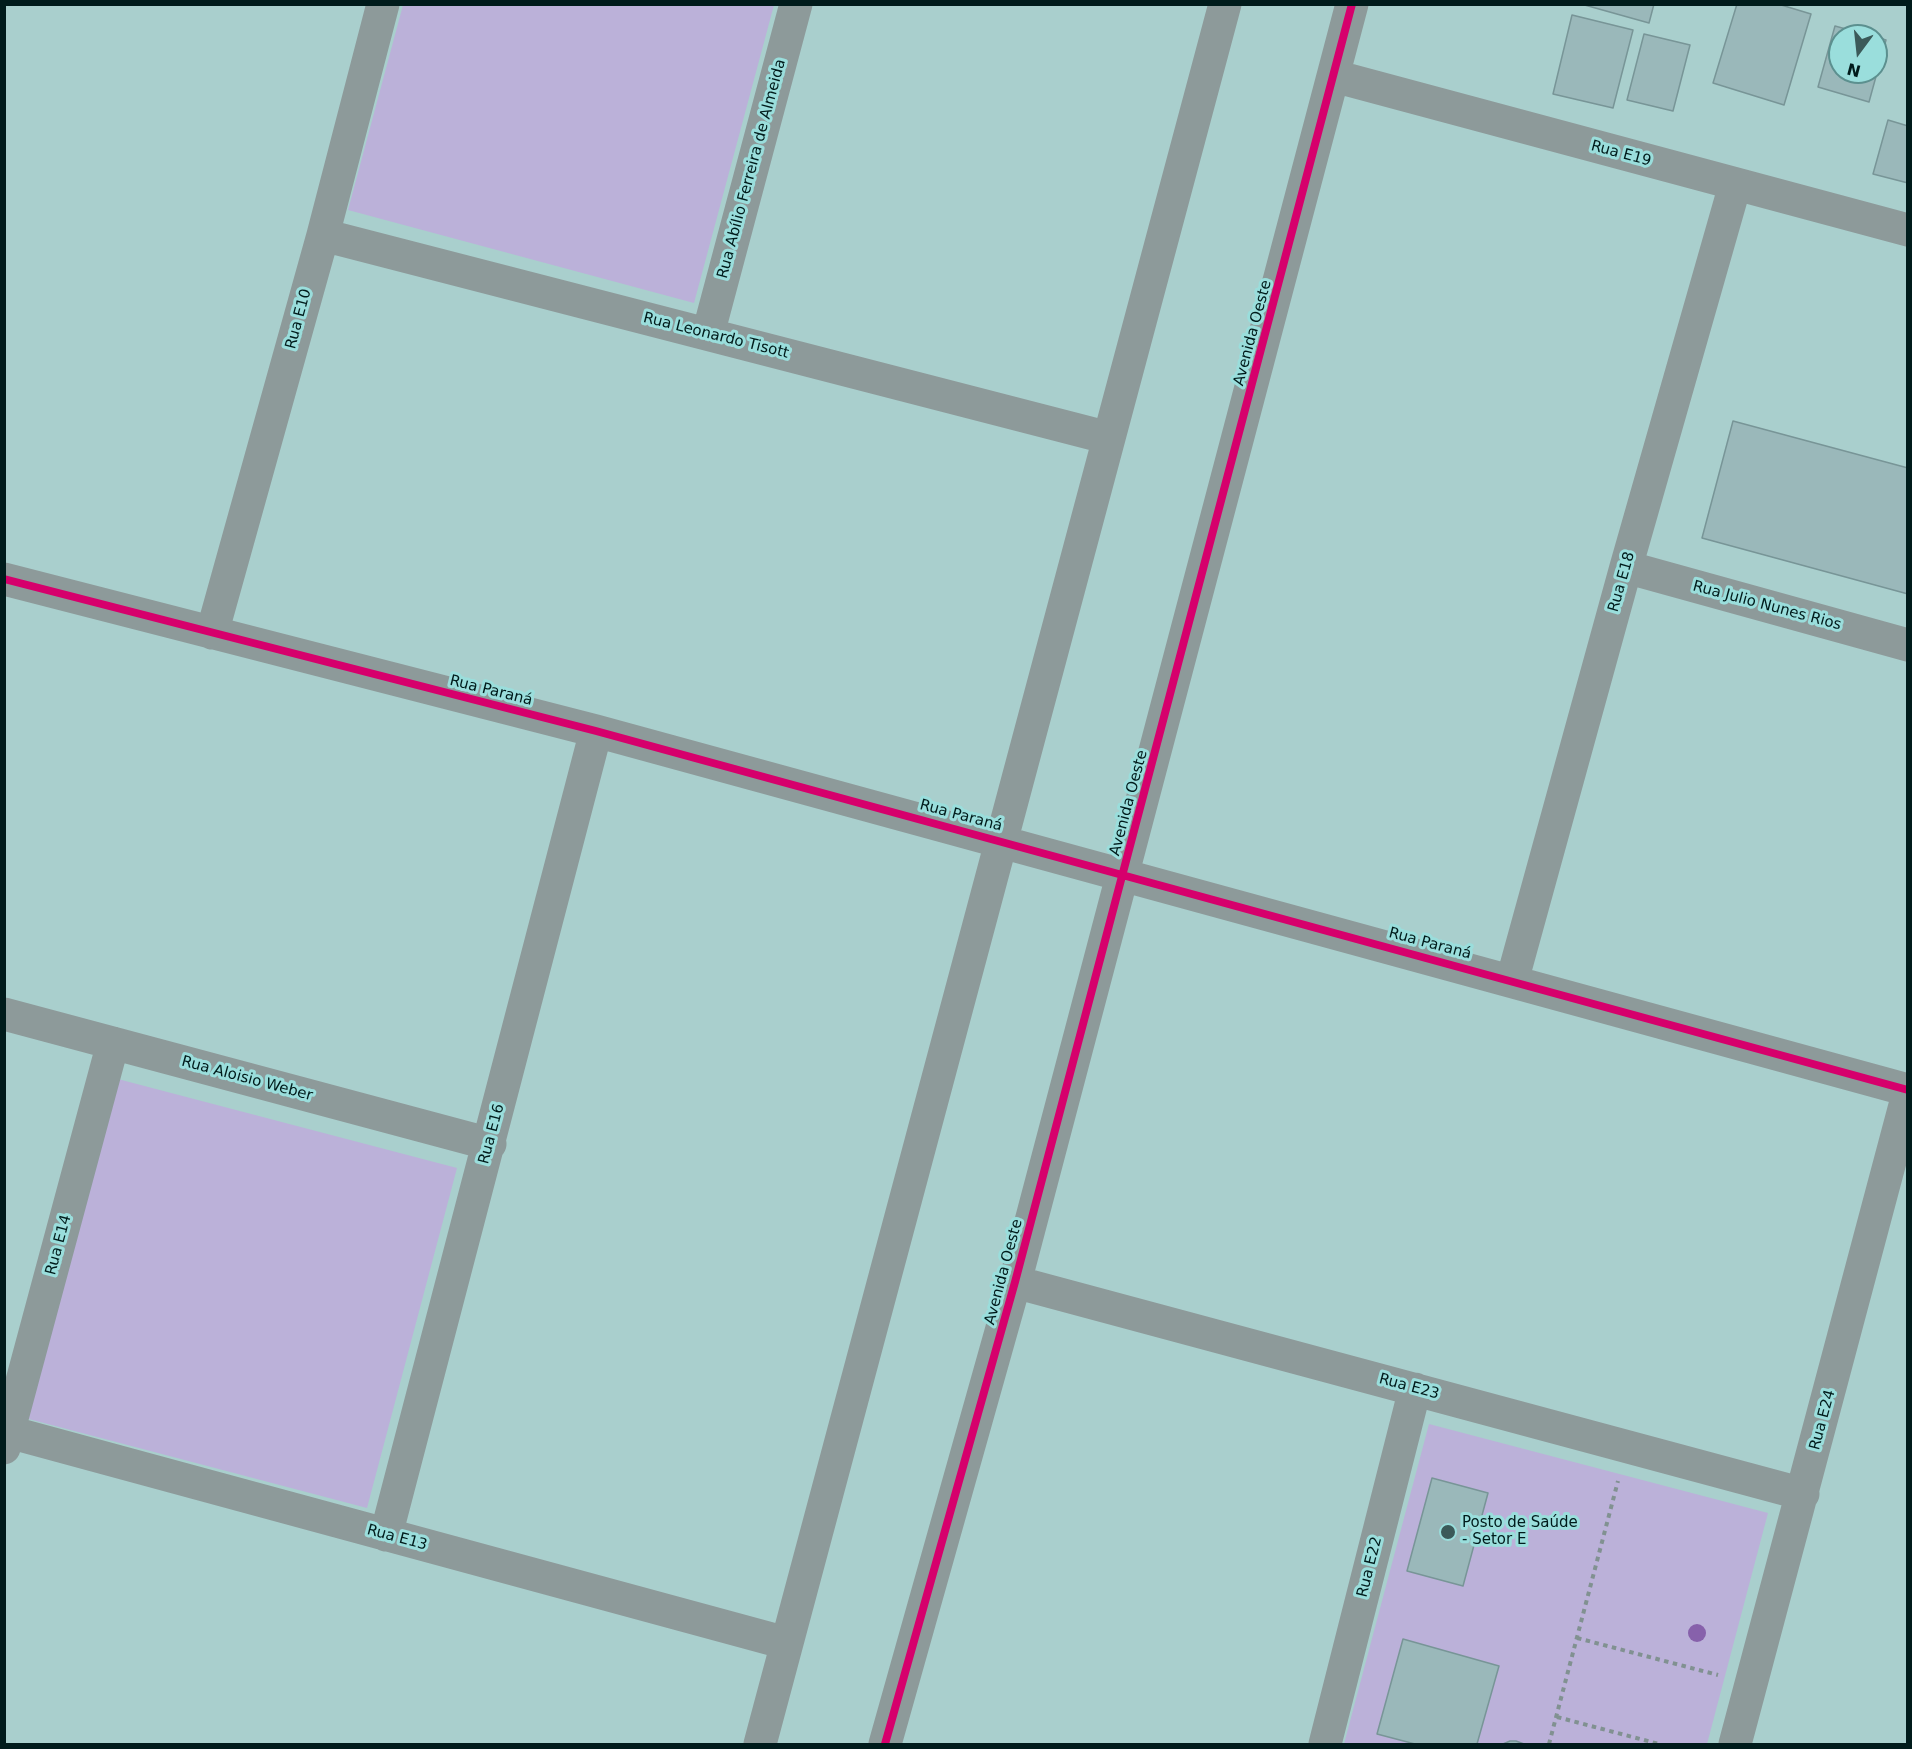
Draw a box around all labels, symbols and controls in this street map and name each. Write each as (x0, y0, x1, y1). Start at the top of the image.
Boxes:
north arrow (1828, 24, 1888, 84)
street label: Rua Abílio Ferreira de Almeida (714, 57, 790, 281)
text: N (1845, 59, 1863, 81)
street label: Rua E19 (1589, 137, 1653, 171)
street label: Avenida Oeste (1230, 278, 1276, 388)
street label: Rua E10 (282, 287, 316, 351)
street label: Rua Leonardo Tisott (641, 309, 791, 363)
street label: Rua E18 (1605, 550, 1639, 614)
street label: Rua Julio Nunes Rios (1691, 577, 1843, 635)
street label: Rua Paraná (448, 672, 534, 710)
street label: Avenida Oeste (1106, 748, 1152, 858)
street label: Rua Paraná (918, 796, 1004, 836)
street label: Rua Paraná (1387, 924, 1473, 964)
street label: Rua Aloisio Weber (179, 1053, 315, 1105)
street label: Rua E16 (475, 1102, 509, 1166)
street label: Rua E14 (42, 1213, 76, 1277)
street label: Avenida Oeste (981, 1217, 1027, 1327)
street label: Rua E23 (1377, 1370, 1441, 1404)
street label: Rua E24 (1806, 1388, 1840, 1452)
place label: Posto de Saúde - Setor E (1462, 1514, 1578, 1549)
street label: Rua E13 (365, 1521, 429, 1555)
marker: Posto de Saúde - Setor E (1439, 1523, 1457, 1541)
street label: Rua E22 (1354, 1535, 1386, 1599)

